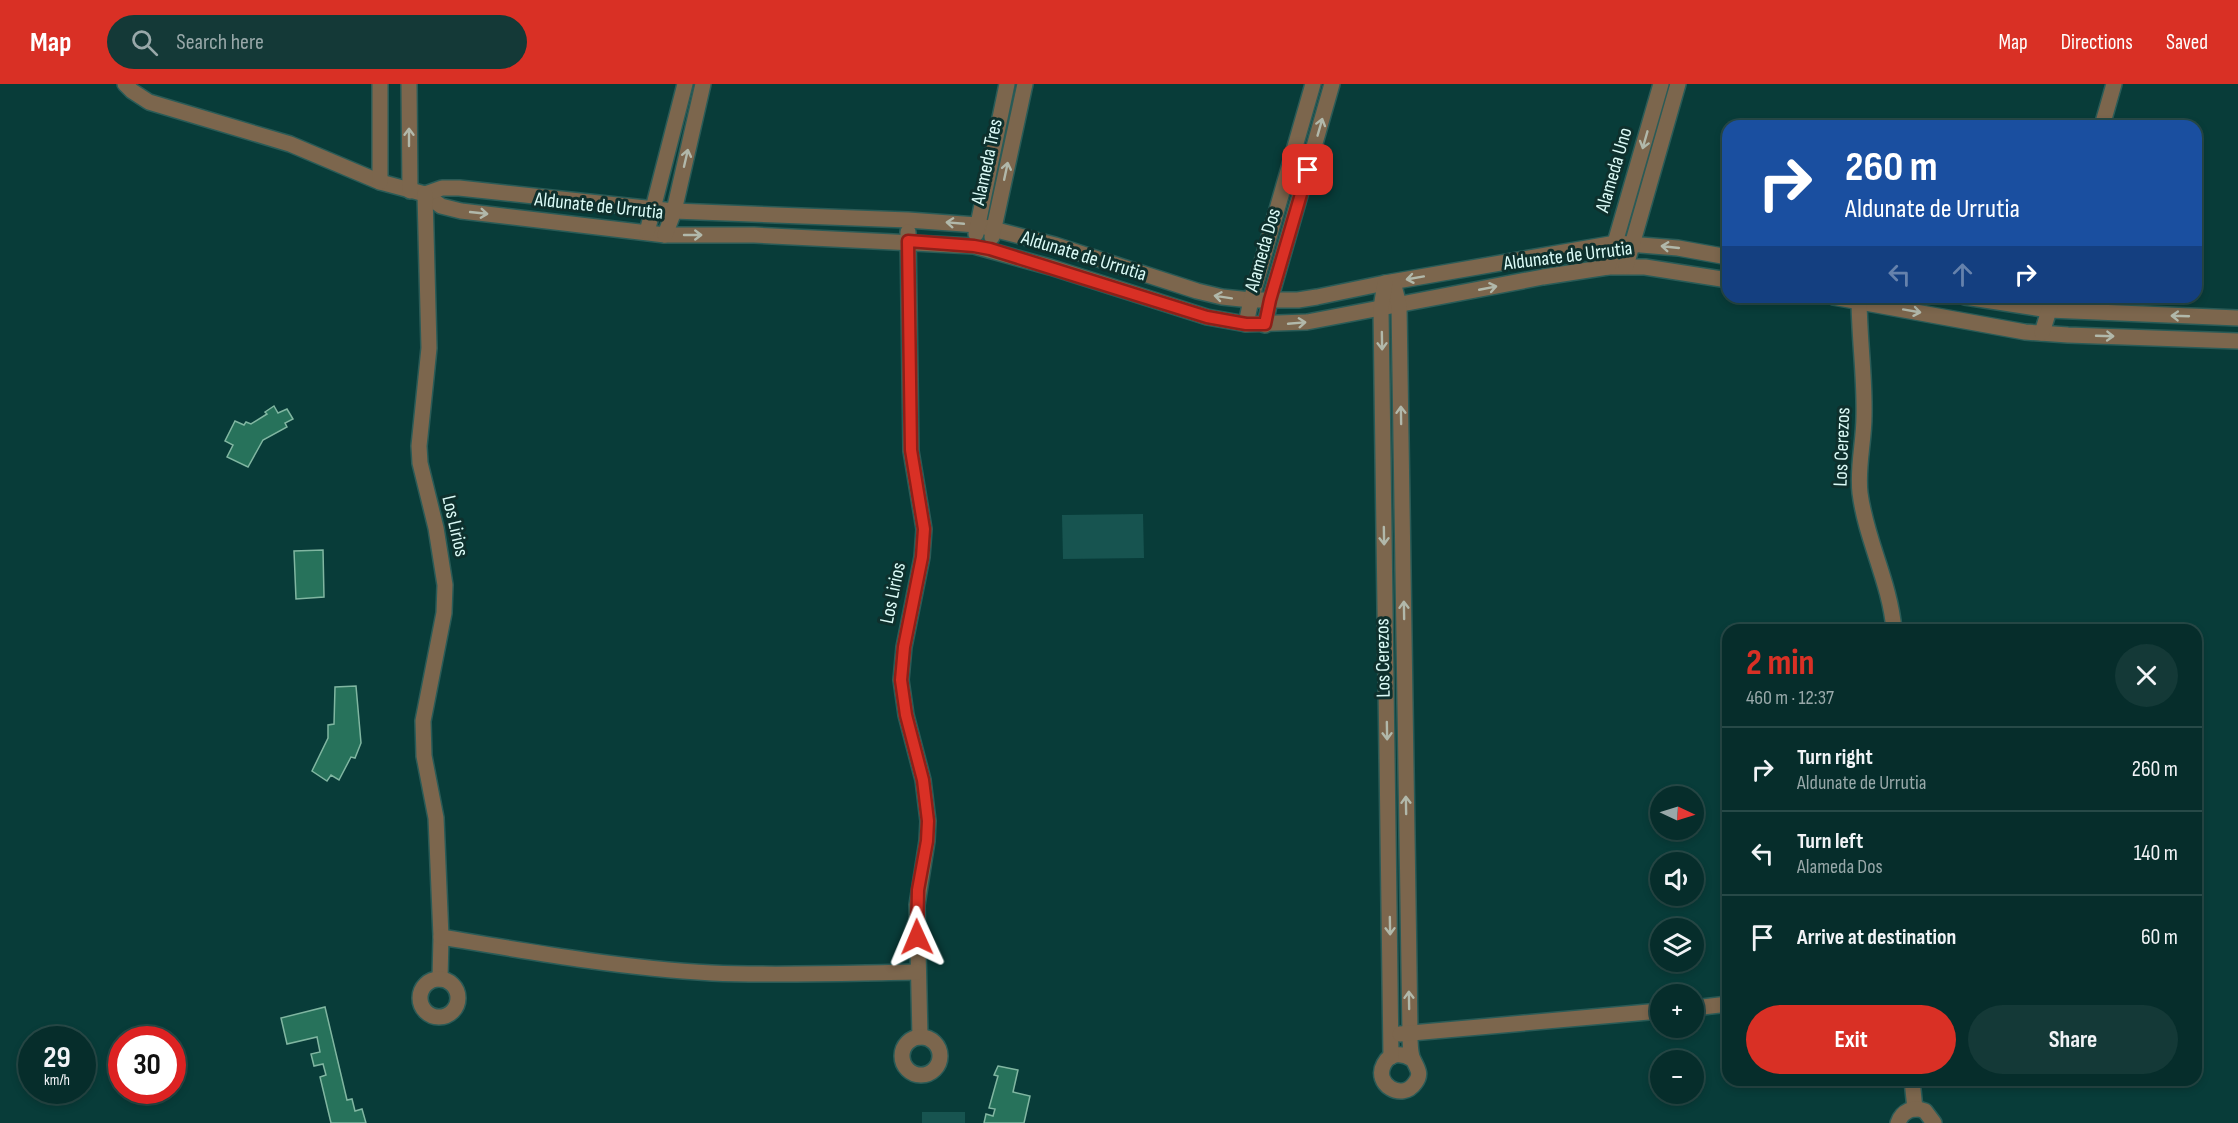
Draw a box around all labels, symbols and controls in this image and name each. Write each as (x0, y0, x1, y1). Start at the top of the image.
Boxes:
search box (107, 15, 527, 69)
text: Map (30, 26, 71, 59)
icon: search (128, 26, 161, 59)
text: Search here (176, 29, 264, 56)
text: Map (1998, 30, 2028, 55)
text: Directions (2061, 30, 2133, 55)
text: Saved (2166, 30, 2208, 55)
street label: Alameda Tres (966, 117, 1008, 208)
one-way arrow (1315, 117, 1326, 136)
street label: Alameda Uno (1590, 125, 1638, 216)
one-way arrow (404, 128, 415, 148)
one-way arrow (1639, 130, 1650, 149)
text: 260 m (1845, 142, 1938, 193)
pin (1282, 144, 1333, 195)
icon: right (1746, 144, 1824, 222)
one-way arrow (681, 149, 692, 168)
icon: arrive (1291, 153, 1324, 186)
one-way arrow (1001, 162, 1013, 181)
street label: Aldunate de Urrutia (532, 187, 665, 225)
text: Aldunate de Urrutia (1845, 193, 2020, 225)
street label: Alameda Dos (1239, 206, 1286, 295)
one-way arrow (468, 208, 488, 219)
one-way arrow (945, 217, 965, 228)
street label: Aldunate de Urrutia (1018, 225, 1149, 286)
one-way arrow (683, 229, 703, 241)
street label: Aldunate de Urrutia (1501, 236, 1634, 276)
one-way arrow (1661, 242, 1681, 253)
icon: left (1883, 258, 1916, 291)
icon: ahead (1946, 258, 1979, 291)
icon: right (2009, 258, 2042, 291)
one-way arrow (1406, 272, 1426, 283)
one-way arrow (1478, 282, 1498, 293)
one-way arrow (1213, 291, 1233, 302)
one-way arrow (1901, 306, 1921, 317)
one-way arrow (2170, 311, 2190, 322)
one-way arrow (1286, 317, 1306, 328)
one-way arrow (1376, 331, 1388, 351)
one-way arrow (2094, 331, 2114, 342)
one-way arrow (1395, 406, 1407, 426)
street label: Los Cerezos (1829, 407, 1855, 487)
street label: Los Lirios (436, 493, 474, 559)
one-way arrow (1379, 526, 1390, 546)
street label: Los Lirios (875, 560, 911, 626)
one-way arrow (1398, 601, 1409, 621)
street label: Los Cerezos (1370, 618, 1396, 698)
text: 2 min (1746, 642, 1815, 685)
button: close (2115, 644, 2178, 707)
text: 460 m · 12:37 (1746, 686, 1834, 710)
one-way arrow (1381, 721, 1393, 741)
text: Turn right (1797, 744, 1873, 771)
icon: right (1746, 753, 1779, 786)
text: 260 m (2132, 756, 2178, 783)
text: Aldunate de Urrutia (1797, 771, 1926, 795)
north arrow (1650, 786, 1704, 840)
map controls (1650, 786, 1704, 1104)
one-way arrow (1401, 796, 1412, 816)
text: Turn left (1797, 828, 1863, 855)
icon: left (1746, 837, 1779, 870)
text: 140 m (2134, 840, 2178, 867)
button: sound (1650, 852, 1704, 906)
text: Alameda Dos (1797, 855, 1883, 879)
position arrow (885, 905, 949, 969)
one-way arrow (1384, 916, 1396, 936)
button: layers (1650, 918, 1704, 972)
icon: arrive (1746, 921, 1779, 954)
text: Arrive at destination (1797, 924, 1956, 951)
text: 60 m (2141, 924, 2178, 951)
button: + (1650, 984, 1704, 1038)
one-way arrow (1403, 991, 1415, 1011)
button: Exit (1746, 1005, 1956, 1074)
button: Share (1968, 1005, 2178, 1074)
speed limit sign: 30 (108, 1026, 186, 1104)
text: 29 (43, 1040, 71, 1076)
button: − (1650, 1050, 1704, 1104)
text: km/h (44, 1071, 70, 1090)

